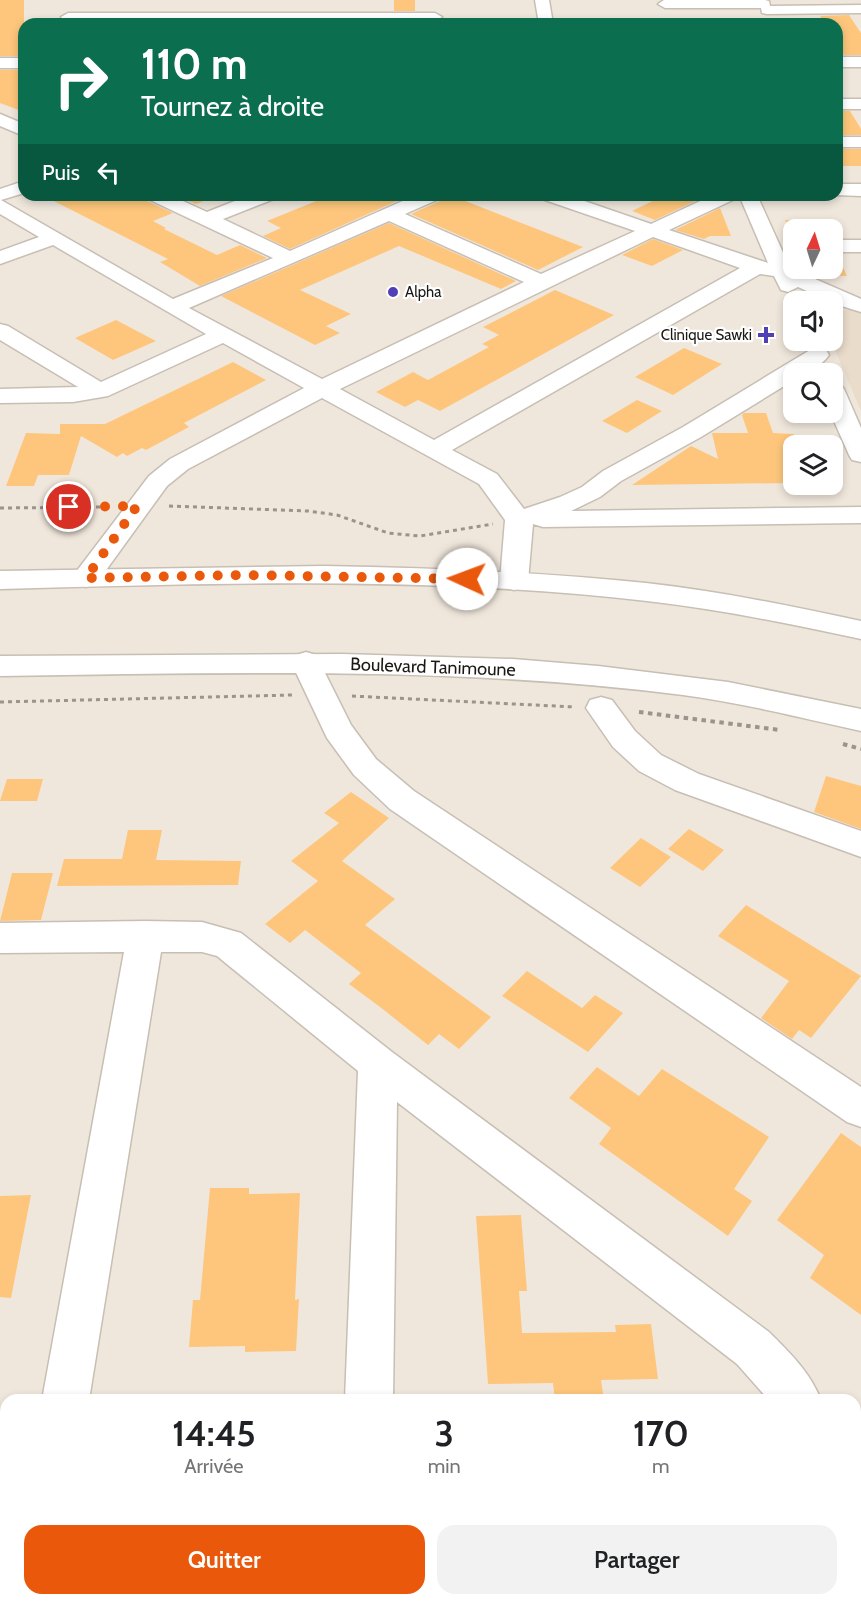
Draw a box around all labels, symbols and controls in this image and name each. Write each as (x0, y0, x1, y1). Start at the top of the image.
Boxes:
text: 110 m (141, 38, 248, 90)
icon: right (42, 42, 120, 120)
text: Tournez à droite (141, 90, 324, 123)
icon: left (92, 156, 125, 189)
text: Puis (42, 159, 80, 186)
north arrow (783, 219, 843, 279)
map controls (783, 219, 843, 495)
place label: Alpha (405, 283, 442, 301)
marker: Alpha (386, 285, 400, 299)
button: sound (783, 291, 843, 351)
place label: Clinique Sawki (661, 326, 752, 344)
marker: Clinique Sawki (757, 326, 775, 344)
button: search (783, 363, 843, 423)
button: layers (783, 435, 843, 495)
pin (43, 481, 94, 532)
icon: arrive (52, 490, 85, 523)
position arrow (435, 547, 499, 611)
street label: Boulevard Tanimoune (350, 653, 516, 681)
text: 14:45 (172, 1411, 256, 1455)
text: 3 (435, 1411, 454, 1455)
text: 170 (633, 1411, 689, 1455)
text: Arrivée (184, 1454, 244, 1478)
text: min (428, 1454, 461, 1478)
text: m (652, 1454, 670, 1478)
button: Quitter (24, 1525, 425, 1594)
button: Partager (437, 1525, 837, 1594)

